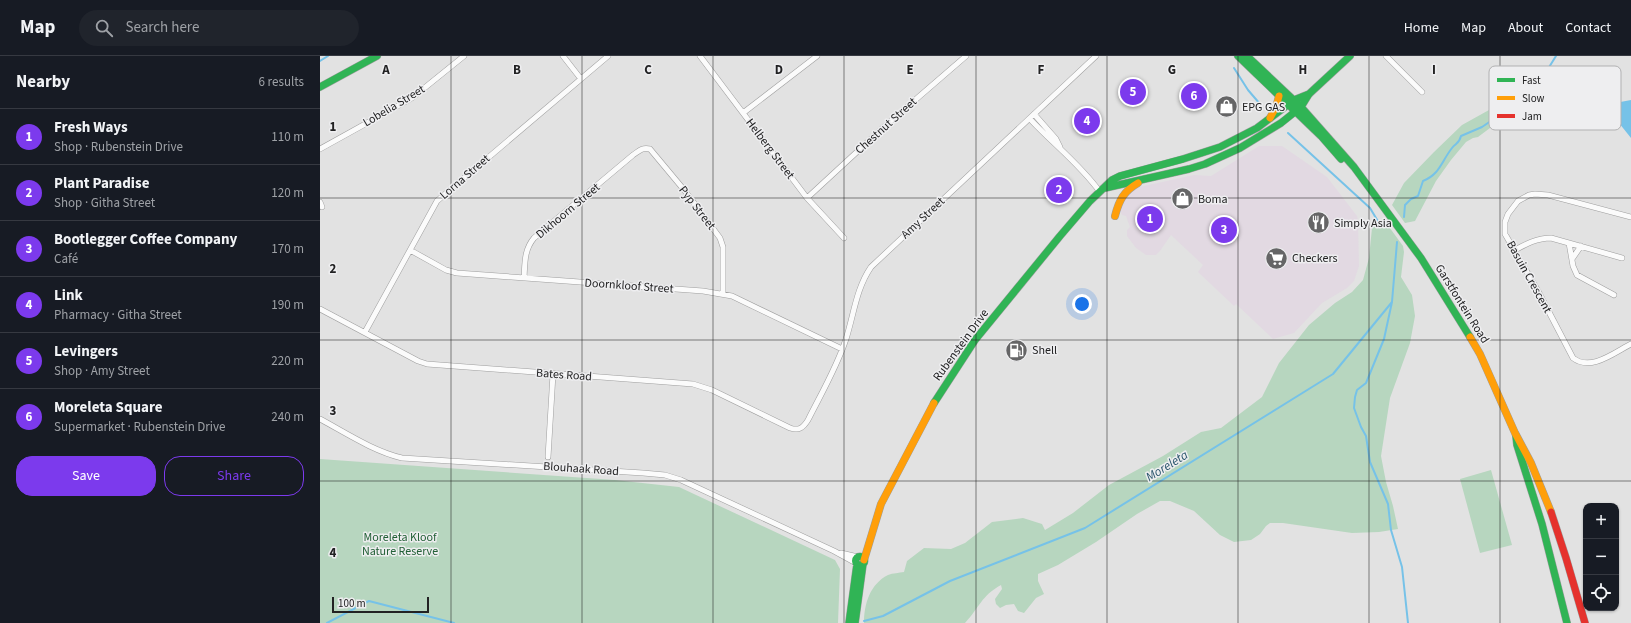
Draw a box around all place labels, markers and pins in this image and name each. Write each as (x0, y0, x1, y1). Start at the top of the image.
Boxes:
pin: 5 (1120, 77, 1146, 107)
pin: 6 (1181, 81, 1207, 111)
shop icon: EPG GAS (1214, 94, 1240, 120)
place label: EPG GAS (1242, 99, 1285, 116)
pin: 4 (1074, 106, 1100, 136)
pin: 2 (1046, 175, 1072, 205)
shop icon: Boma (1170, 186, 1196, 212)
place label: Boma (1198, 191, 1228, 208)
pin: 1 (1137, 204, 1163, 234)
restaurant icon: Simply Asia (1306, 210, 1332, 236)
pin: 3 (1211, 215, 1237, 245)
place label: Simply Asia (1334, 215, 1392, 232)
supermarket icon: Checkers (1263, 245, 1289, 271)
place label: Checkers (1292, 250, 1338, 267)
fuel station icon: Shell (1003, 337, 1029, 363)
place label: Shell (1032, 342, 1057, 359)

